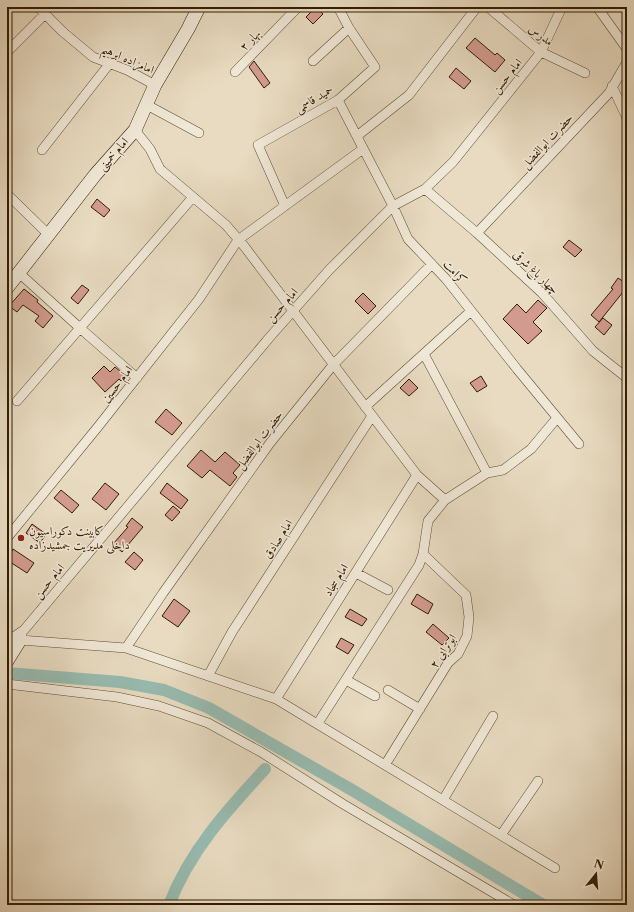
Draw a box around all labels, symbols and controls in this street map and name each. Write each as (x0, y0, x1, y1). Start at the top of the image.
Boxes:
street label: مدرس (525, 20, 557, 50)
street label: بهار ۲ (236, 26, 264, 54)
street label: امامزاده ابرهیم (98, 40, 157, 81)
street label: امام حسن (488, 55, 529, 99)
street label: حمید قاسمی (292, 81, 337, 118)
street label: حضرت ابوالفضل (517, 110, 577, 173)
street label: امام خمینی (94, 134, 135, 176)
street label: چهار باغ شرقی (508, 246, 562, 300)
street label: کرامت (440, 256, 470, 288)
street label: امام حسن (262, 284, 304, 327)
street label: امام حسین (98, 362, 139, 407)
street label: حضرت ابوالفضل (232, 407, 287, 473)
street label: امام صادق (259, 516, 299, 563)
place label: کابینت دکوراسیون داخلی مدیریت جمشیدزاده (29, 523, 130, 554)
marker: کابینت دکوراسیون داخلی مدیریت جمشیدزاده (16, 533, 26, 543)
street label: امام حسن (30, 560, 71, 604)
street label: امام سجاد (320, 561, 355, 601)
street label: ابوترابی ۲ (426, 630, 461, 672)
north arrow (576, 854, 616, 894)
text: N (592, 856, 606, 873)

